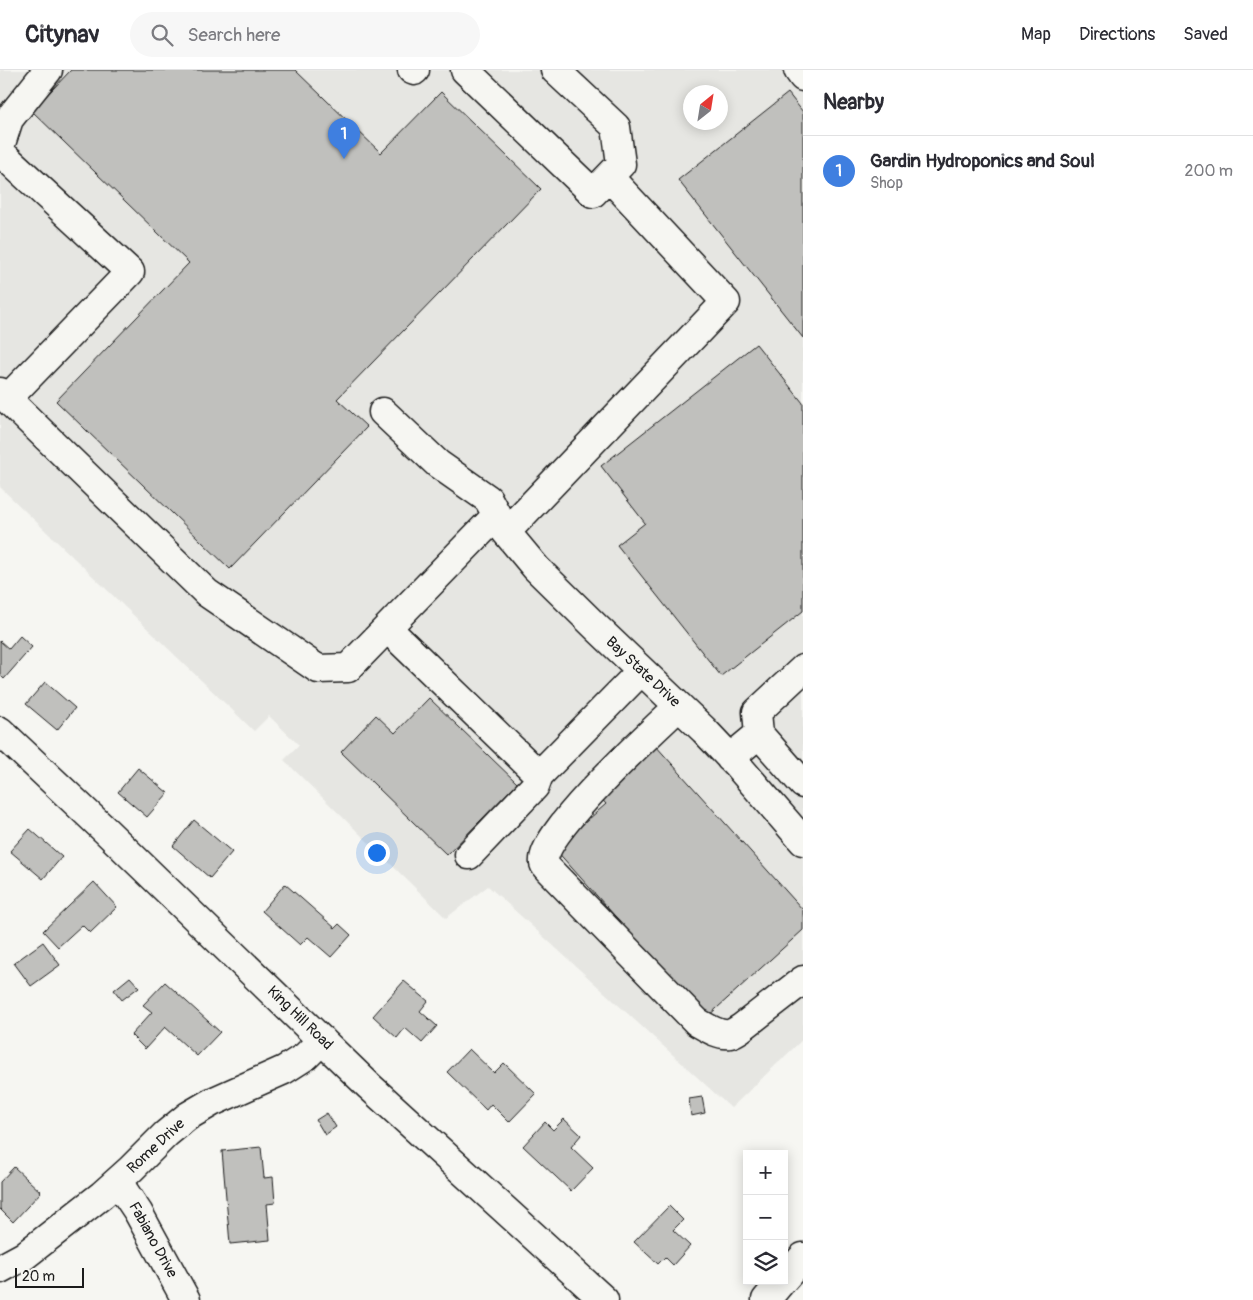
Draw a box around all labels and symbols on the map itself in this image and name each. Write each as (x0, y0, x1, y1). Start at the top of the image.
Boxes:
north arrow (683, 85, 728, 130)
pin: 1 (328, 118, 360, 159)
street label: Bay State Drive (602, 633, 685, 712)
your location (364, 840, 390, 866)
street label: King Hill Road (263, 982, 337, 1054)
street label: Rome Drive (123, 1114, 189, 1178)
street label: Fabiano Drive (124, 1199, 182, 1282)
scale bar (15, 1265, 84, 1288)

